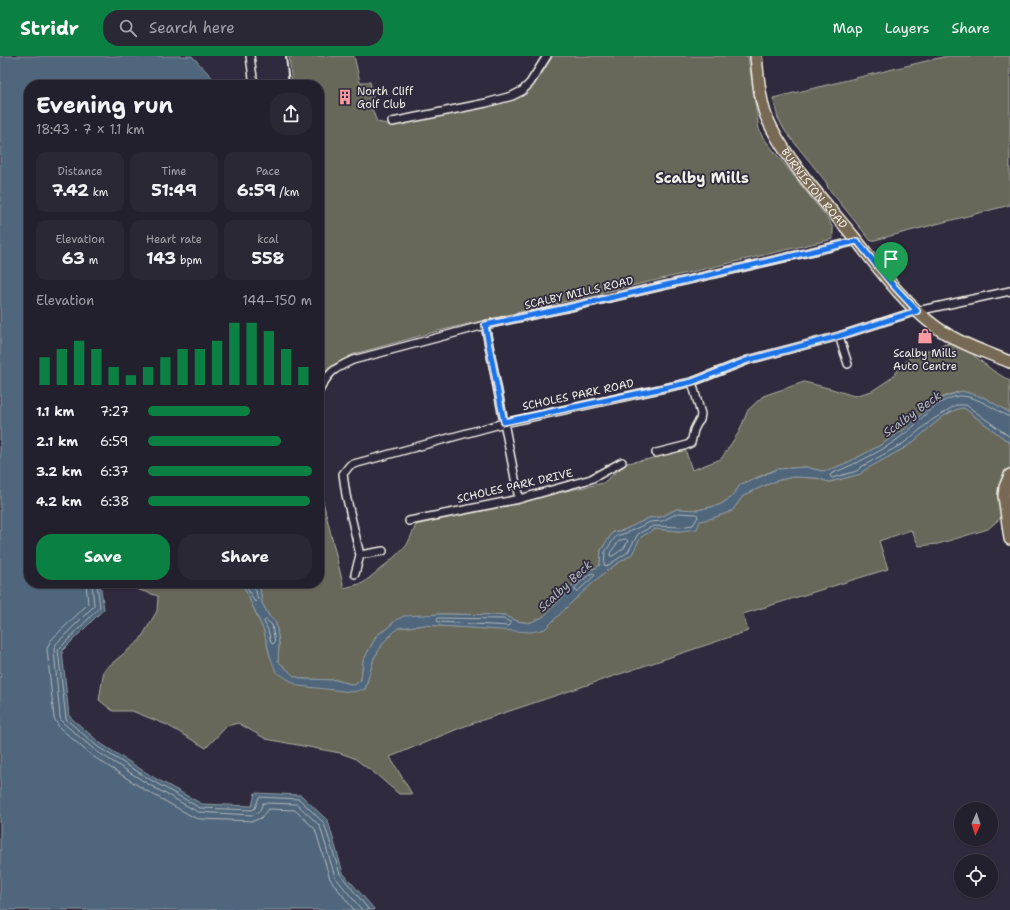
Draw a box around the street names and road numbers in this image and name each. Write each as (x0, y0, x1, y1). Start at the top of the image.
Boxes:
street label: BURNISTON ROAD (778, 145, 851, 232)
street label: SCALBY MILLS ROAD (523, 273, 635, 313)
street label: SCHOLES PARK ROAD (521, 376, 635, 414)
street label: SCHOLES PARK DRIVE (456, 465, 574, 507)

